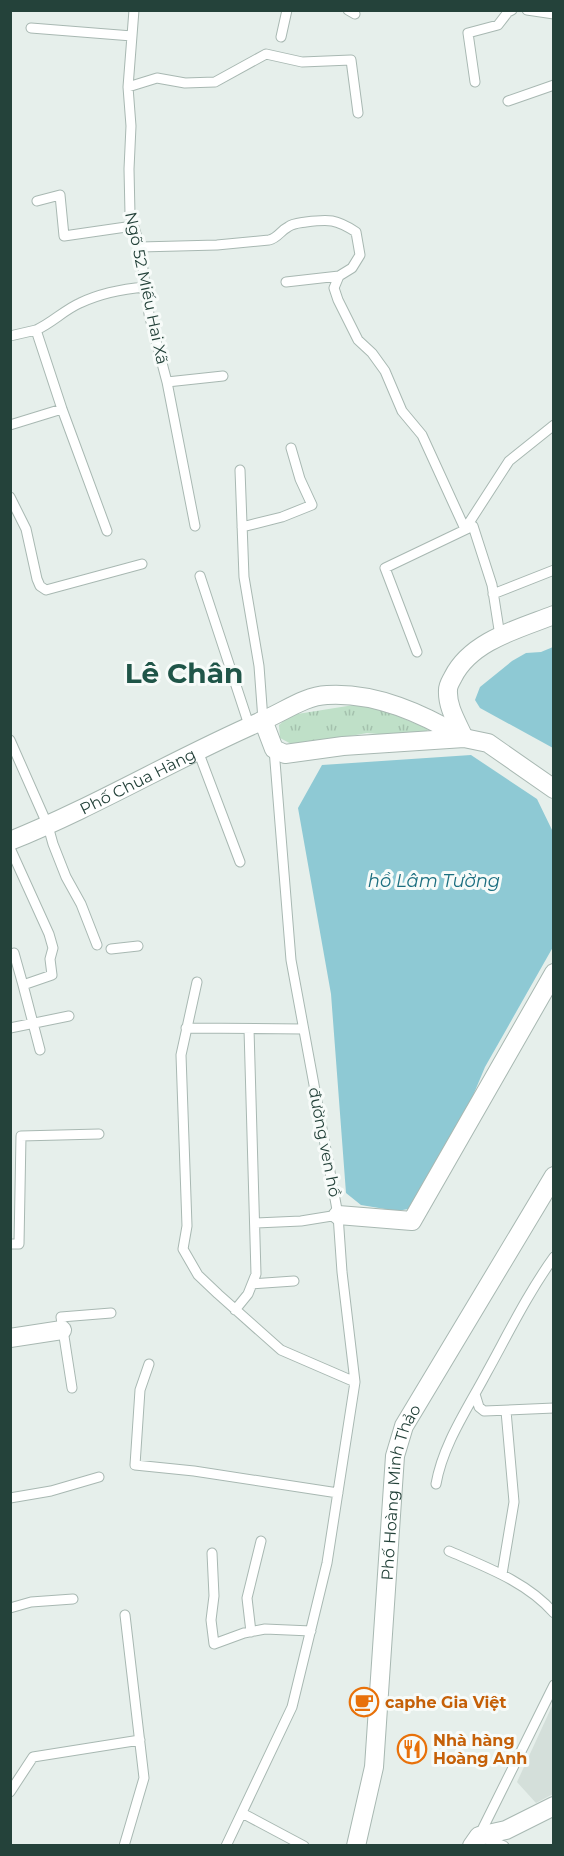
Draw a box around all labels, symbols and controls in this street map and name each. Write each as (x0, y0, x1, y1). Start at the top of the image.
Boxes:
street label: Ngõ 52 Miếu Hai Xã (121, 210, 172, 366)
district label: Lê Chân (125, 656, 243, 690)
street label: Phố Chùa Hàng (77, 744, 199, 819)
water label: hồ Lâm Tường (368, 870, 500, 892)
street label: đường ven hồ (305, 1086, 344, 1199)
street label: Phố Hoàng Minh Thảo (378, 1401, 425, 1581)
cafe icon: caphe Gia Việt (348, 1686, 380, 1718)
place label: caphe Gia Việt (385, 1693, 506, 1712)
place label: Nhà hàng Hoàng Anh (433, 1731, 527, 1768)
restaurant icon: Nhà hàng Hoàng Anh (396, 1733, 428, 1765)

